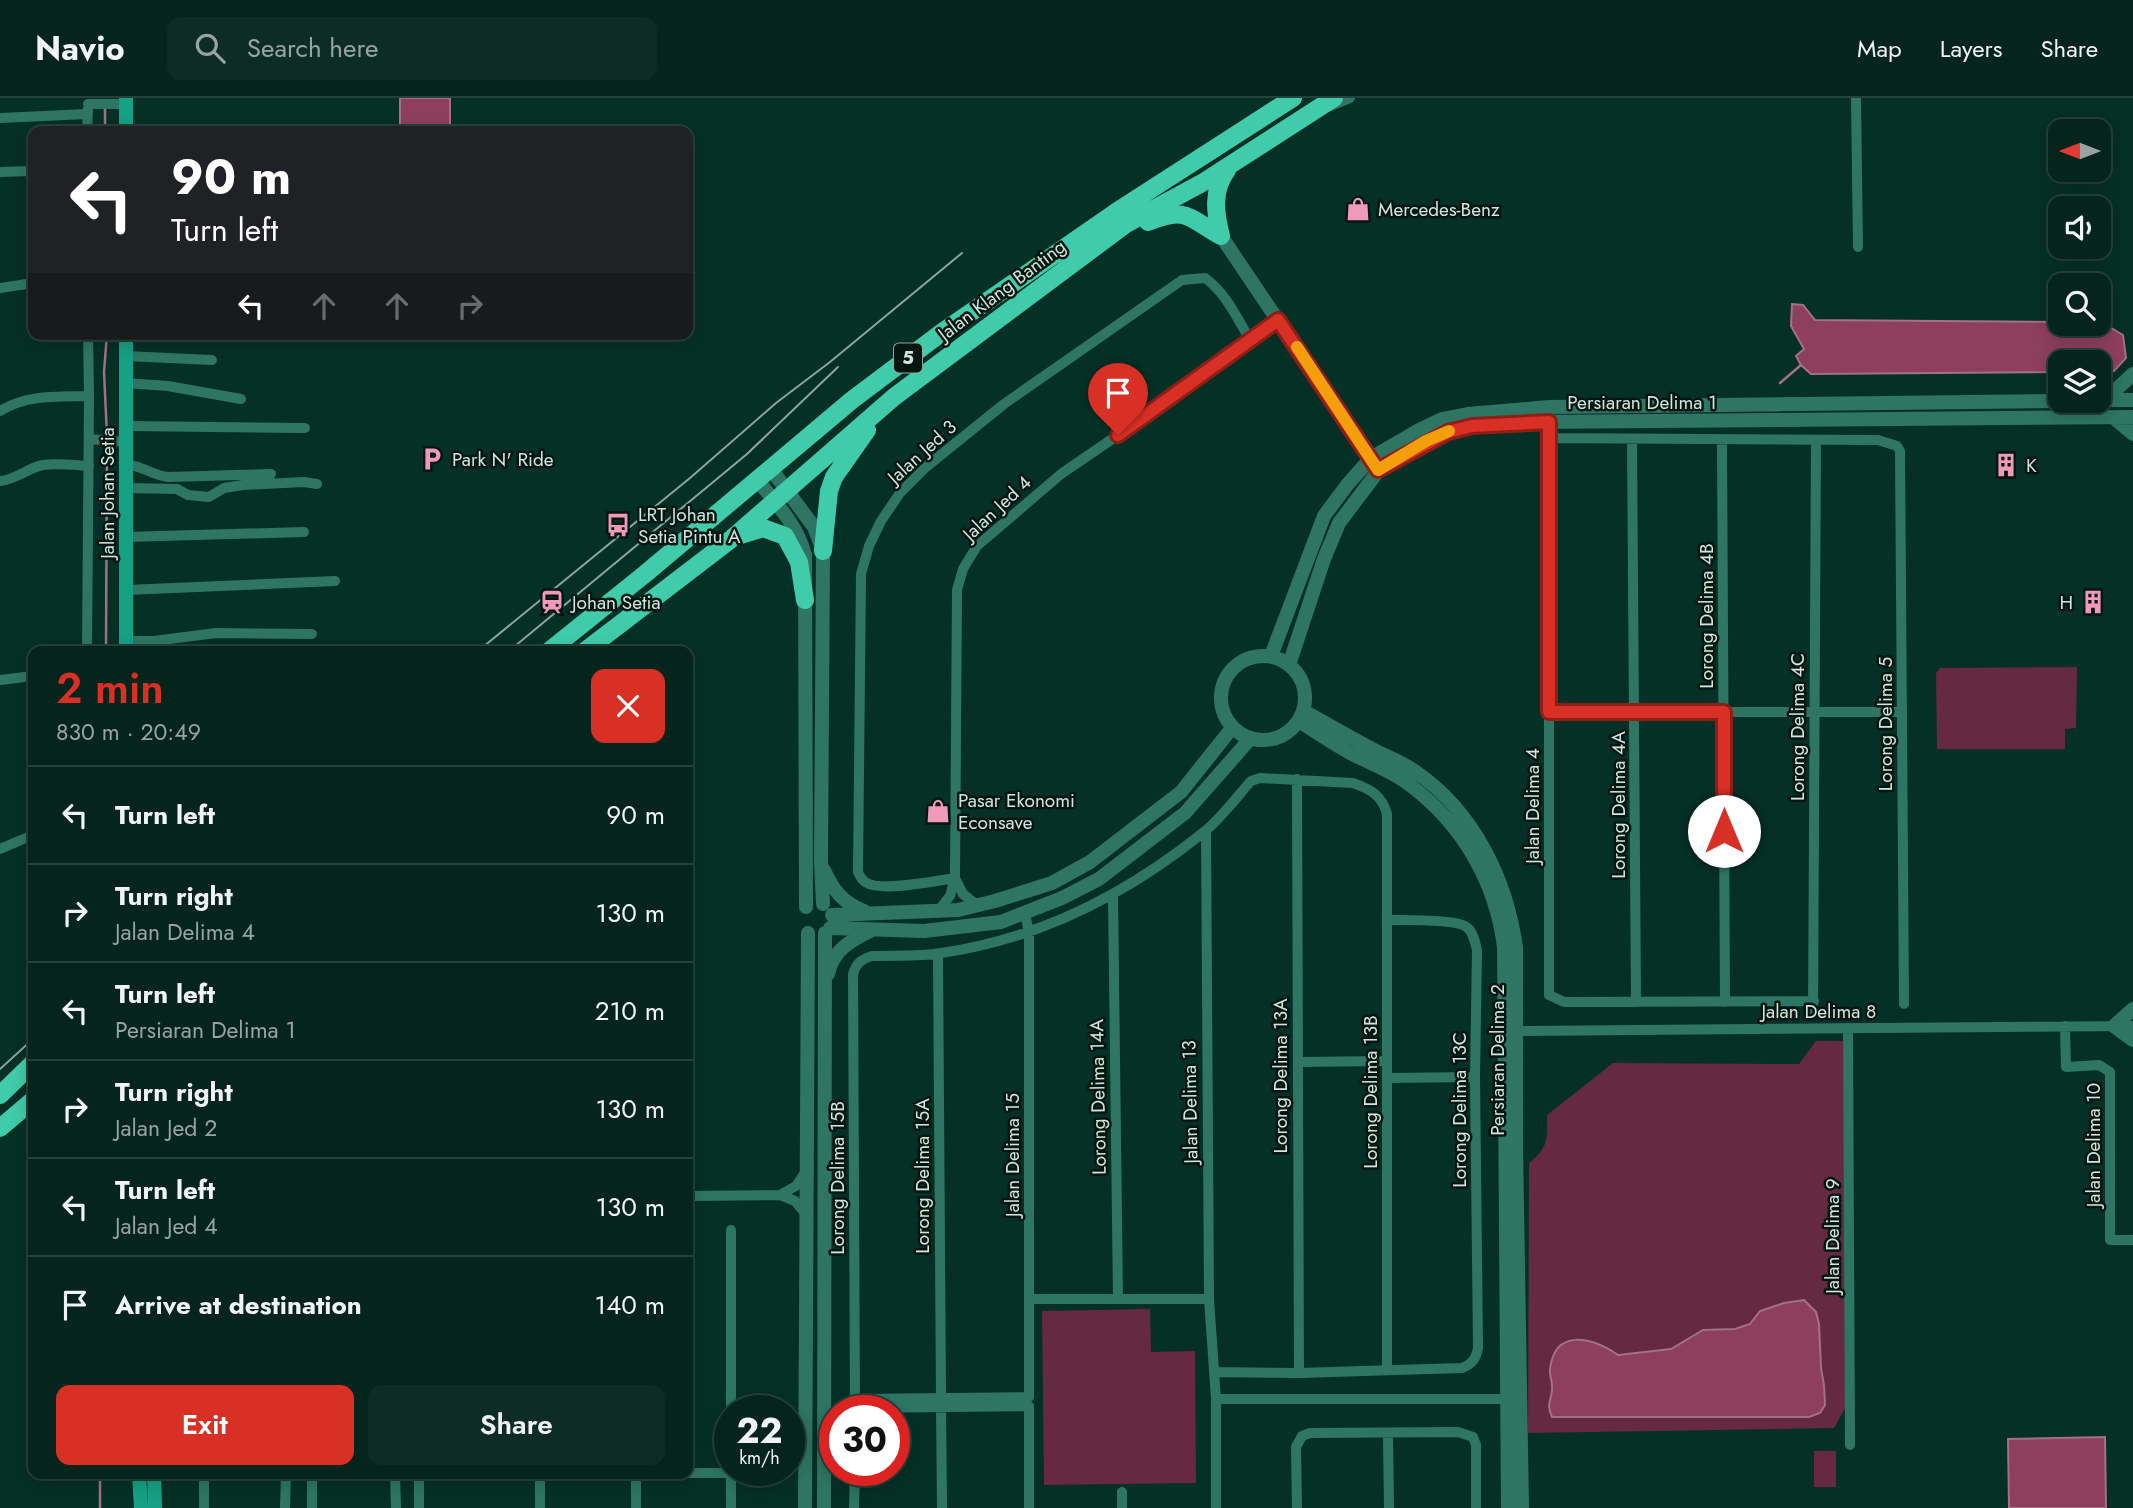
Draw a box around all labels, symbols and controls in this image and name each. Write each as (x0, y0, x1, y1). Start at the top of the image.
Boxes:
search box (167, 17, 657, 80)
text: Navio (35, 25, 125, 72)
icon: search (191, 29, 229, 67)
text: Search here (247, 29, 378, 67)
text: Map (1857, 31, 1902, 66)
text: Layers (1940, 31, 2002, 66)
text: Share (2040, 31, 2098, 66)
north arrow (2048, 119, 2110, 182)
map controls (2048, 119, 2111, 413)
text: 90 m (171, 142, 291, 212)
icon: left (56, 154, 147, 245)
shop icon: Mercedes-Benz (1344, 195, 1372, 223)
place label: Mercedes-Benz (1378, 196, 1500, 223)
button: sound (2048, 196, 2111, 259)
text: Turn left (171, 207, 278, 253)
street label: Jalan Klang Banting (930, 233, 1071, 349)
button: search (2048, 273, 2111, 336)
icon: left (232, 287, 270, 325)
icon: ahead (305, 287, 343, 325)
icon: ahead (378, 287, 416, 325)
icon: right (451, 287, 489, 325)
road number: 5 (894, 344, 922, 372)
button: layers (2048, 350, 2111, 413)
pin (1088, 363, 1148, 435)
icon: arrive (1099, 374, 1137, 412)
street label: Persiaran Delima 1 (1567, 389, 1717, 416)
street label: Jalan Jed 3 (879, 414, 962, 492)
street label: Jalan Johan Setia (94, 427, 121, 562)
parking icon: Park N' Ride (418, 445, 446, 473)
place label: Park N' Ride (452, 446, 554, 473)
building icon: K (1992, 451, 2020, 479)
place label: K (2026, 452, 2037, 479)
street label: Jalan Jed 4 (955, 469, 1037, 549)
place label: LRT Johan Setia Pintu A (638, 501, 741, 550)
bus stop icon: LRT Johan Setia Pintu A (604, 511, 632, 539)
street label: Lorong Delima 4B (1693, 543, 1720, 689)
station icon: Johan Setia (538, 588, 566, 616)
building icon: H (2079, 588, 2107, 616)
place label: Johan Setia (569, 589, 661, 616)
place label: H (2059, 589, 2073, 616)
street label: Lorong Delima 4C (1784, 653, 1811, 801)
street label: Lorong Delima 5 (1872, 657, 1899, 791)
text: 2 min (56, 658, 164, 719)
button: close (591, 669, 665, 743)
text: 830 m · 20:49 (56, 715, 201, 749)
street label: Lorong Delima 4A (1605, 731, 1632, 879)
street label: Jalan Delima 4 (1519, 748, 1546, 867)
place label: Pasar Ekonomi Econsave (958, 787, 1075, 836)
position arrow (1687, 794, 1761, 868)
icon: left (56, 796, 94, 834)
text: Turn left (115, 796, 215, 834)
text: 90 m (606, 796, 665, 834)
shop icon: Pasar Ekonomi Econsave (924, 797, 952, 825)
text: Turn right (115, 877, 233, 915)
icon: right (56, 894, 94, 932)
text: 130 m (595, 894, 665, 932)
text: Jalan Delima 4 (115, 915, 255, 949)
text: Turn left (115, 975, 215, 1013)
street label: Persiaran Delima 2 (1484, 984, 1511, 1136)
icon: left (56, 992, 94, 1030)
text: 210 m (595, 992, 665, 1030)
street label: Lorong Delima 13A (1267, 998, 1294, 1153)
street label: Jalan Delima 8 (1759, 998, 1876, 1025)
text: Persiaran Delima 1 (115, 1013, 296, 1047)
street label: Lorong Delima 13B (1357, 1015, 1384, 1169)
street label: Lorong Delima 14A (1083, 1018, 1113, 1175)
street label: Lorong Delima 13C (1446, 1032, 1473, 1188)
street label: Jalan Delima 13 (1175, 1040, 1205, 1167)
text: Turn right (115, 1073, 233, 1111)
street label: Jalan Delima 10 (2080, 1083, 2107, 1210)
icon: right (56, 1090, 94, 1128)
text: 130 m (595, 1090, 665, 1128)
street label: Jalan Delima 15 (999, 1093, 1026, 1220)
street label: Lorong Delima 15A (909, 1098, 936, 1254)
street label: Lorong Delima 15B (824, 1101, 851, 1255)
text: Jalan Jed 2 (115, 1111, 217, 1145)
text: Turn left (115, 1171, 215, 1209)
street label: Jalan Delima 9 (1819, 1178, 1846, 1297)
icon: left (56, 1188, 94, 1226)
text: 130 m (595, 1188, 665, 1226)
text: Jalan Jed 4 (115, 1209, 218, 1243)
icon: arrive (56, 1286, 94, 1324)
text: Arrive at destination (115, 1286, 362, 1324)
text: 140 m (594, 1286, 665, 1324)
button: Exit (56, 1385, 354, 1465)
button: Share (368, 1385, 665, 1465)
speed limit sign: 30 (819, 1395, 910, 1486)
text: 22 (737, 1406, 782, 1456)
text: km/h (739, 1445, 780, 1471)

